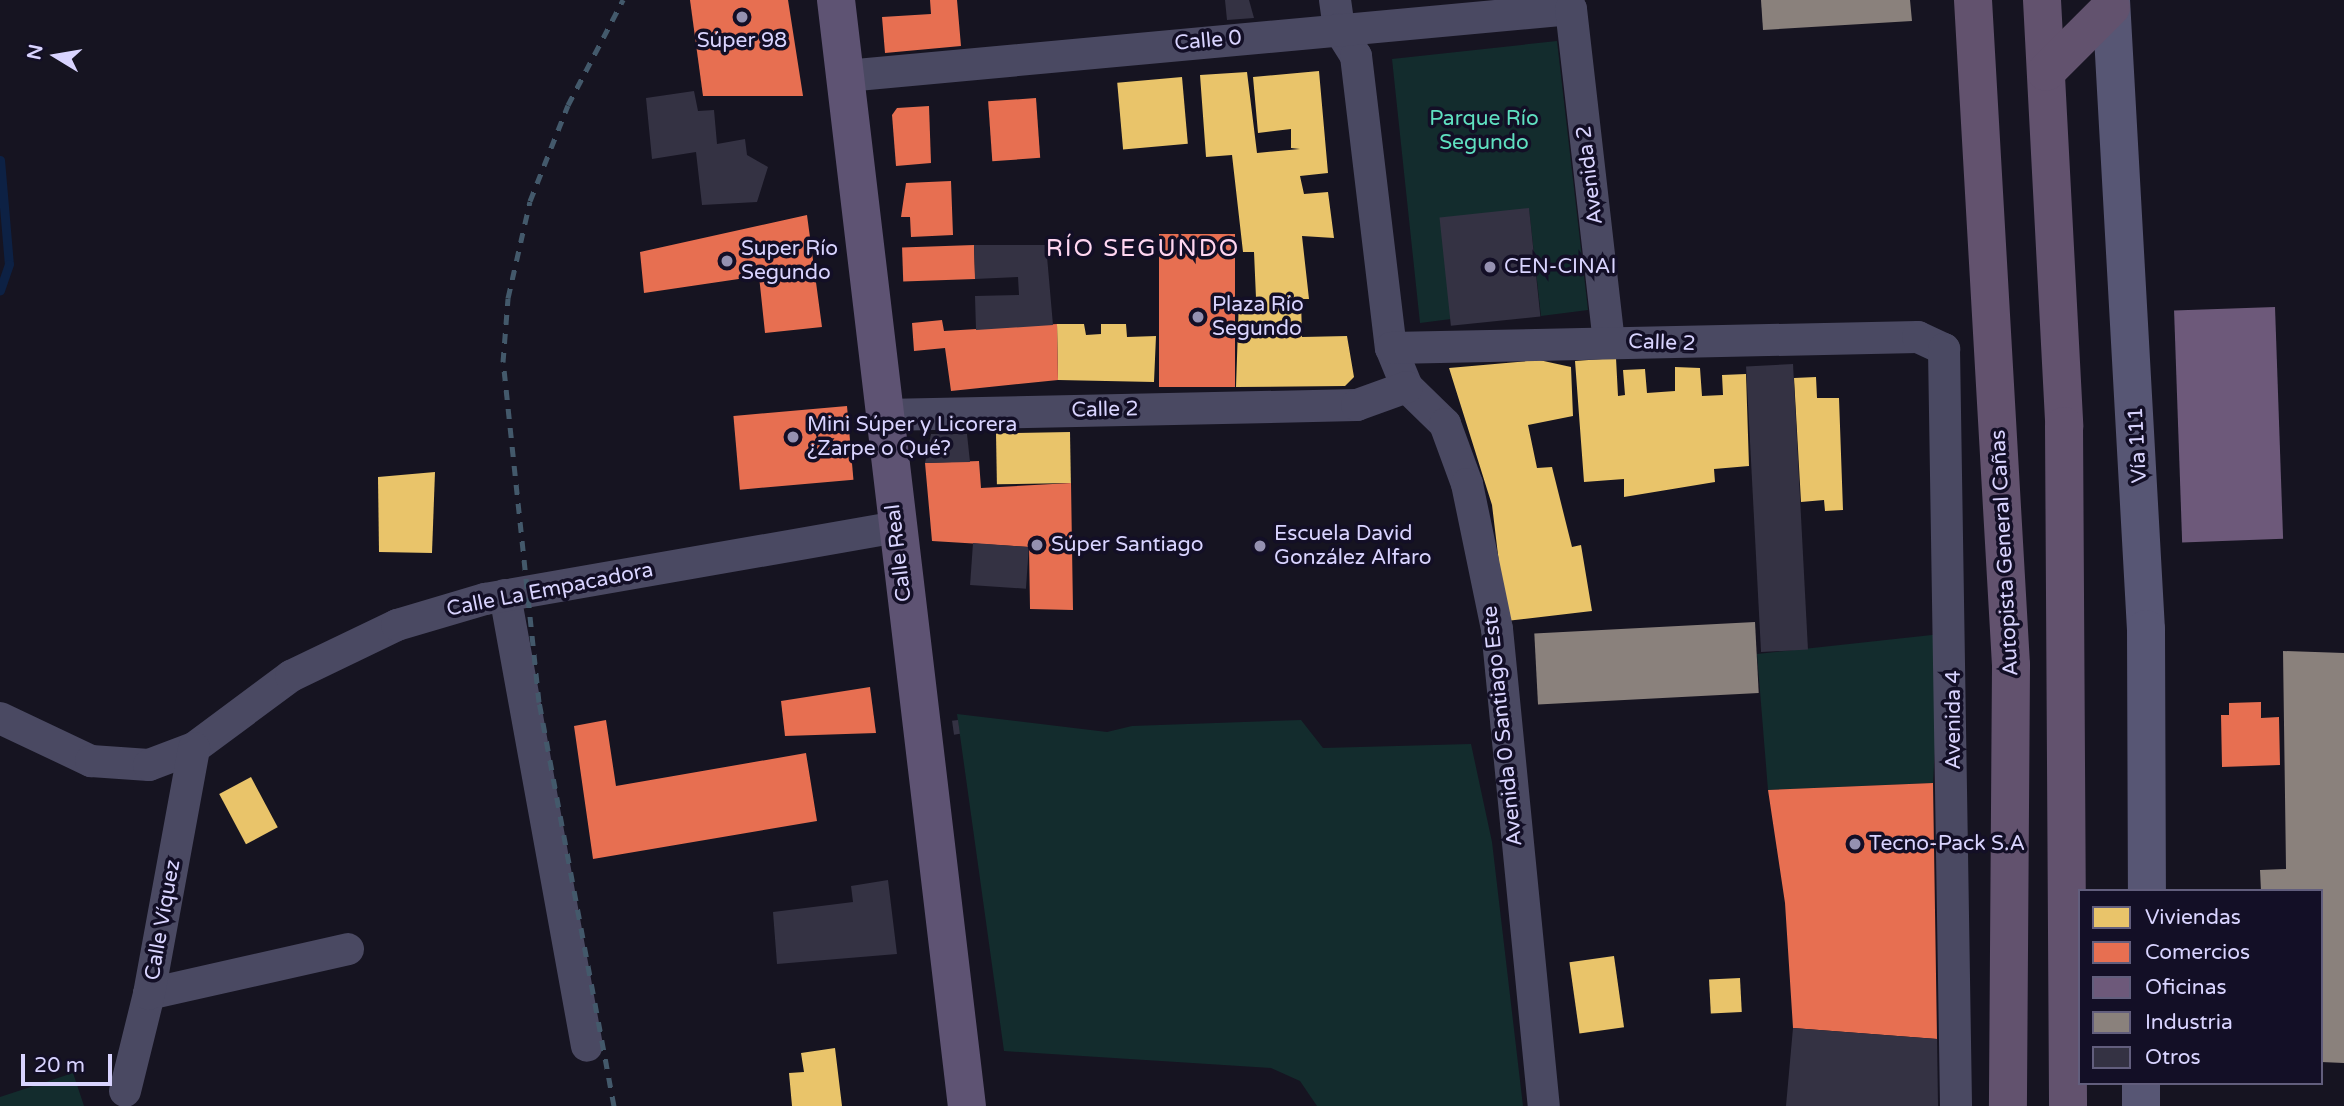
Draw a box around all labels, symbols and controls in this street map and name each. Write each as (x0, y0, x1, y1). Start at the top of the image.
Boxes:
marker: Súper 98 (734, 9, 750, 25)
north arrow (21, 21, 91, 91)
street label: Calle 0 (1173, 26, 1243, 56)
place label: Súper 98 (697, 28, 787, 54)
text: N (23, 42, 48, 62)
park label: Parque Río Segundo (1429, 106, 1539, 156)
street label: Avenida 2 (1571, 124, 1609, 226)
district label: RÍO SEGUNDO (1047, 235, 1239, 263)
place label: Super Río Segundo (741, 236, 838, 286)
marker: Super Río Segundo (719, 253, 735, 269)
place label: CEN-CINAI (1504, 254, 1617, 280)
marker: CEN-CINAI (1482, 259, 1498, 275)
place label: Plaza Río Segundo (1212, 292, 1304, 342)
marker: Plaza Río Segundo (1190, 309, 1206, 325)
street label: Calle 2 (1628, 329, 1696, 357)
street label: Calle 2 (1071, 397, 1139, 423)
street label: Vía 111 (2123, 406, 2153, 484)
place label: Mini Súper y Licorera ¿Zarpe o Qué? (807, 412, 1017, 462)
marker: Mini Súper y Licorera ¿Zarpe o Qué? (785, 429, 801, 445)
street label: Autopista General Cañas (1986, 429, 2024, 677)
street label: Calle Real (881, 503, 917, 603)
place label: Escuela David González Alfaro (1274, 521, 1431, 571)
place label: Súper Santiago (1051, 532, 1204, 558)
marker: Súper Santiago (1029, 537, 1045, 553)
marker: Escuela David González Alfaro (1252, 538, 1268, 554)
street label: Calle La Empacadora (445, 558, 655, 622)
street label: Avenida 0 Santiago Este (1478, 604, 1528, 848)
street label: Avenida 4 (1941, 670, 1967, 770)
place label: Tecno-Pack S.A (1869, 831, 2025, 857)
marker: Tecno-Pack S.A (1847, 836, 1863, 852)
street label: Calle Víquez (140, 858, 186, 982)
legend (2078, 889, 2323, 1085)
text: Viviendas (2145, 905, 2241, 930)
text: Comercios (2145, 940, 2250, 965)
text: Oficinas (2145, 975, 2227, 1000)
text: Industria (2145, 1010, 2233, 1035)
scale bar (24, 1040, 116, 1084)
text: Otros (2145, 1045, 2201, 1070)
text: 20 m (34, 1053, 85, 1078)

